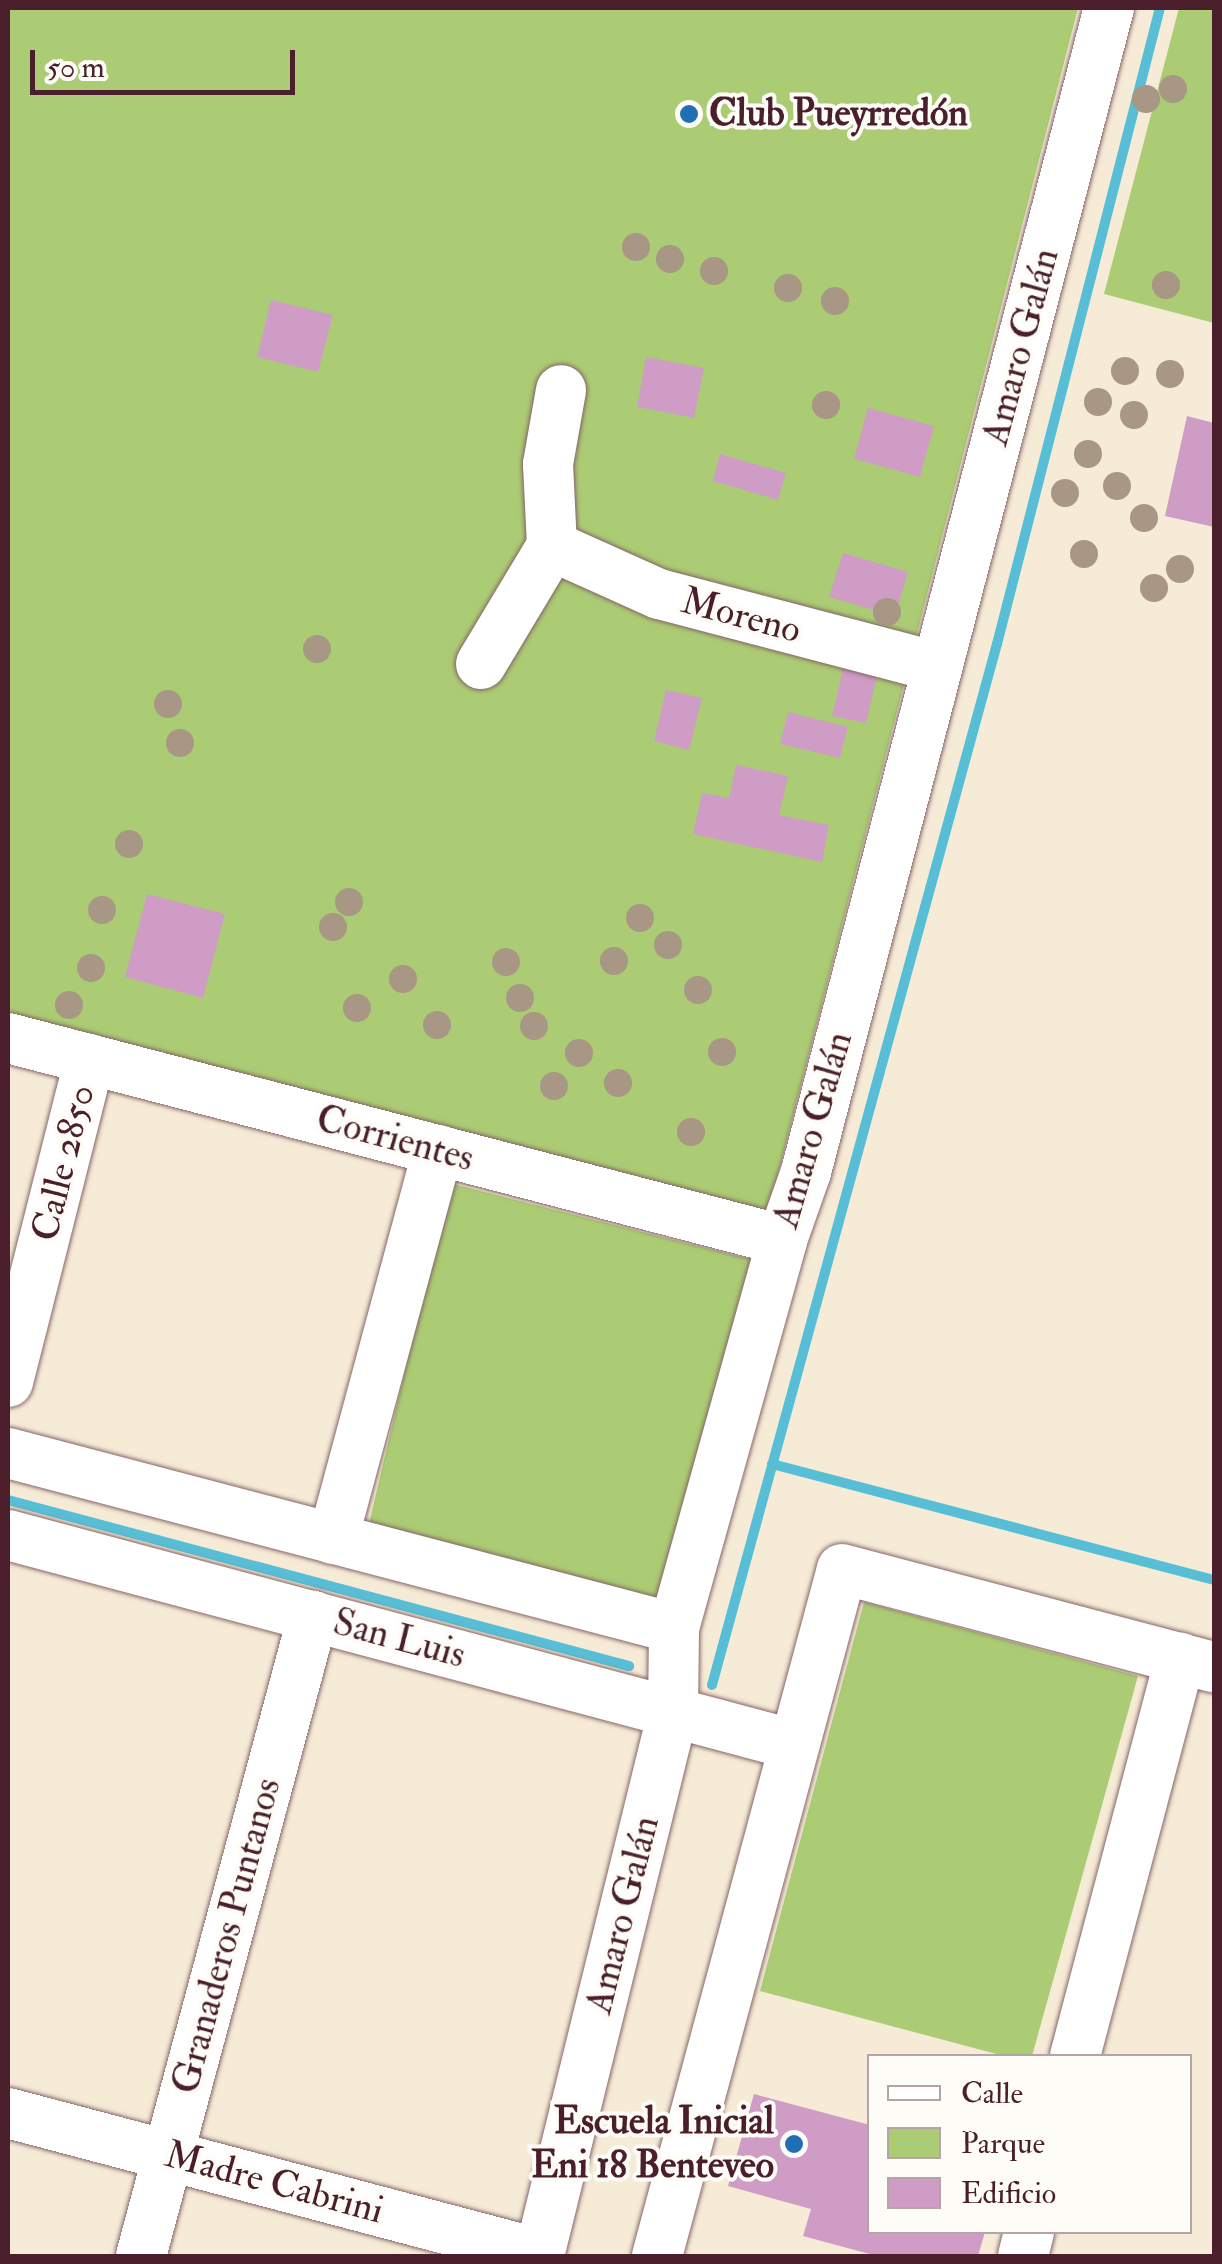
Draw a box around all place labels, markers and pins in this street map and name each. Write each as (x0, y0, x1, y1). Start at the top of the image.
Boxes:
place label: Club Pueyrredón (709, 91, 968, 137)
marker: Club Pueyrredón (678, 103, 700, 125)
place label: Escuela Inicial Eni 18 Benteveo (531, 2099, 774, 2188)
marker: Escuela Inicial Eni 18 Benteveo (783, 2133, 805, 2155)

